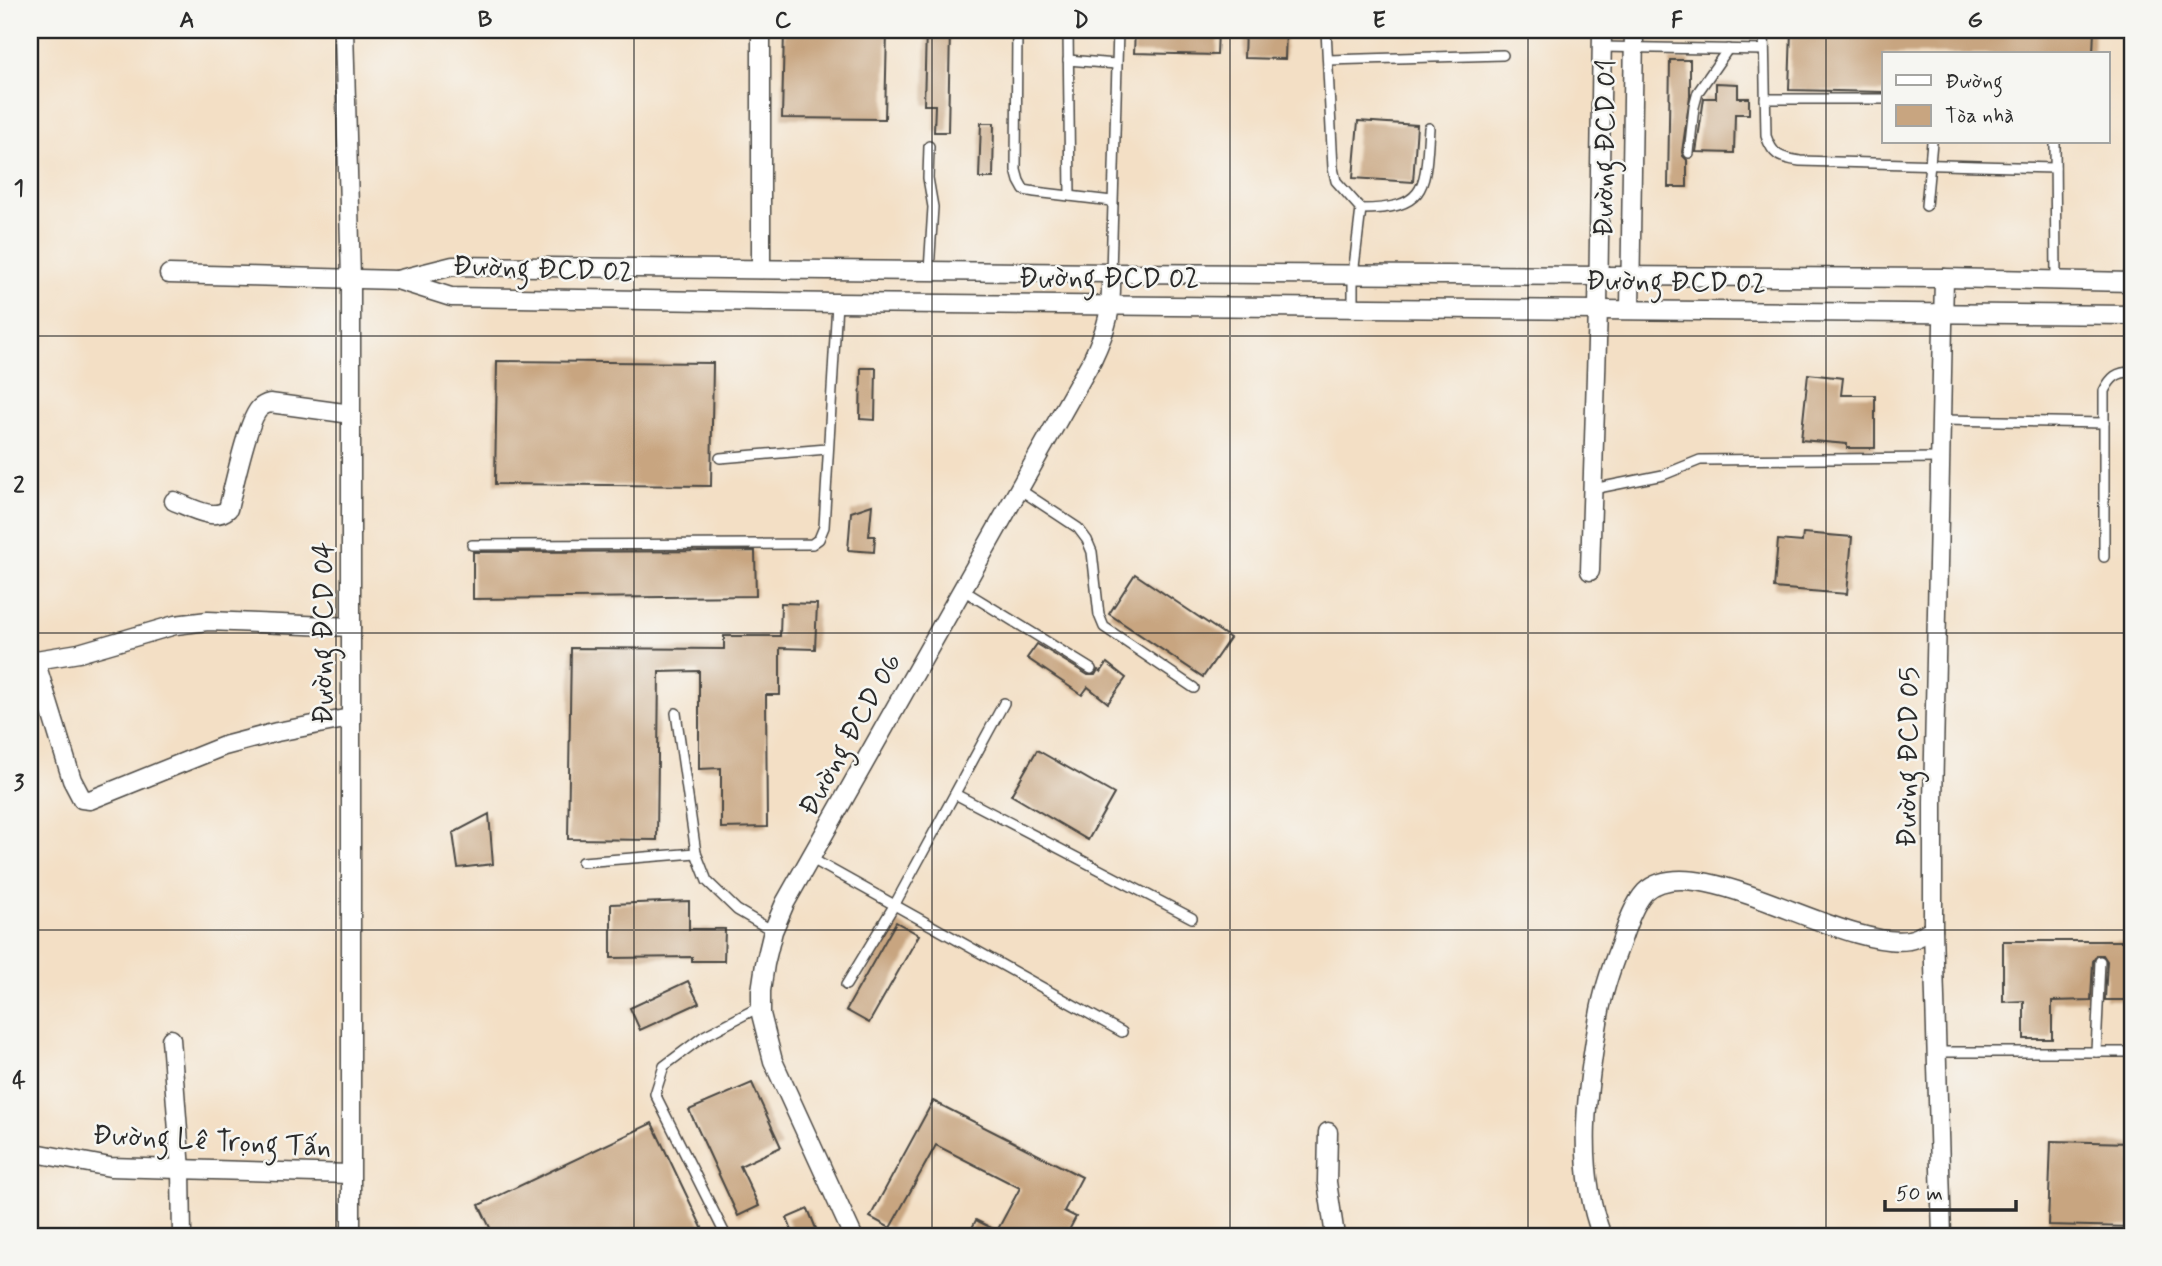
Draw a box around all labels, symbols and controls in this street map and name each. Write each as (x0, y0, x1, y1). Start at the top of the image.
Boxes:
text: A (179, 6, 195, 36)
text: B (478, 6, 493, 36)
text: C (775, 6, 792, 36)
text: D (1073, 6, 1089, 36)
text: E (1372, 6, 1386, 36)
text: F (1671, 6, 1683, 36)
text: G (1967, 6, 1983, 36)
legend (1882, 52, 2110, 144)
street label: Đường ĐCD 01 (1586, 59, 1629, 237)
text: Đường (1945, 68, 2003, 98)
text: Tòa nhà (1945, 102, 2014, 130)
text: 1 (14, 174, 24, 204)
street label: Đường ĐCD 02 (452, 248, 634, 295)
street label: Đường ĐCD 02 (1019, 261, 1199, 301)
street label: Đường ĐCD 02 (1585, 263, 1767, 306)
text: 2 (13, 471, 25, 501)
street label: Đường ĐCD 04 (306, 542, 346, 724)
street label: Đường ĐCD 06 (791, 647, 914, 825)
street label: Đường ĐCD 05 (1889, 666, 1932, 848)
text: 3 (14, 769, 25, 799)
text: 4 (12, 1066, 26, 1096)
street label: Đường Lê Trọng Tấn (92, 1117, 332, 1170)
scale bar (1885, 1168, 2017, 1212)
text: 50 m (1896, 1180, 1943, 1208)

